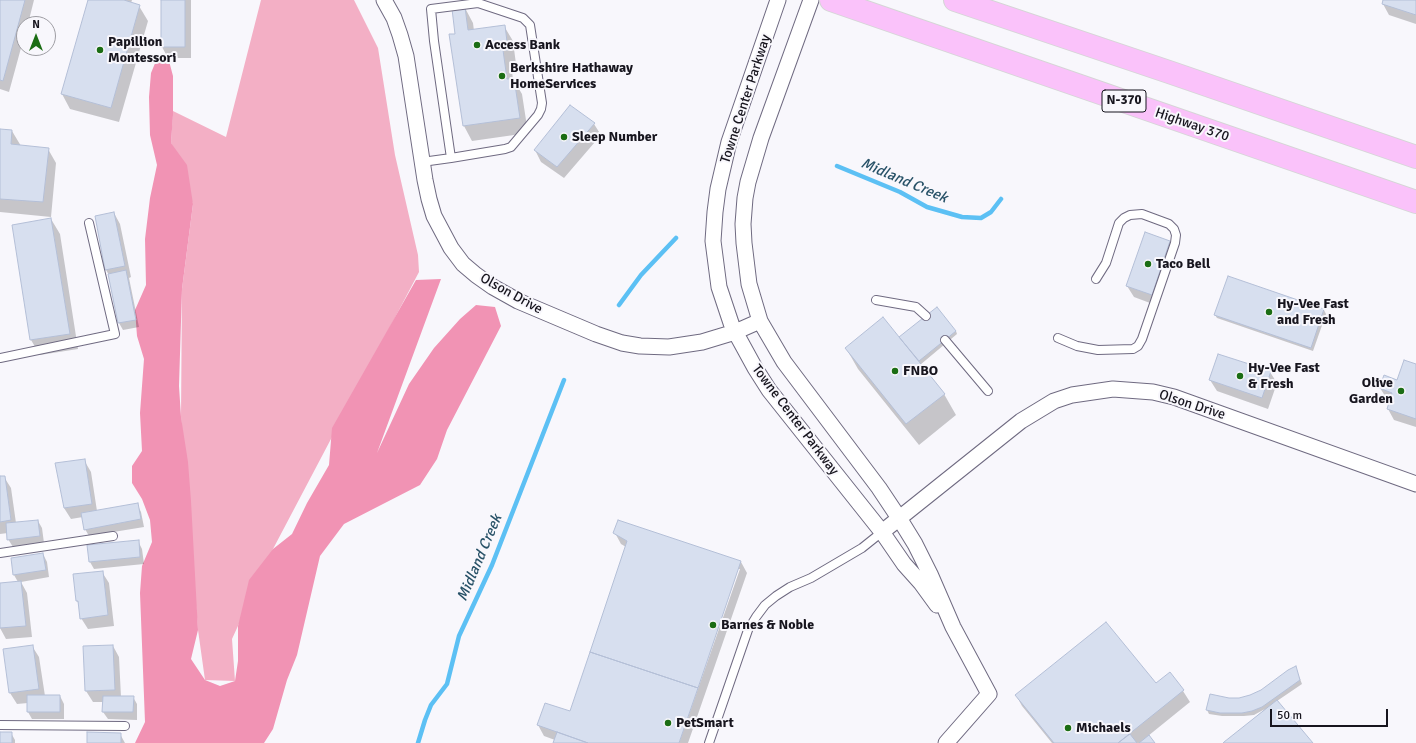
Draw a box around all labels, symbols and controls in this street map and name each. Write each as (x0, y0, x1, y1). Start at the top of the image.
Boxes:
north arrow (16, 16, 56, 56)
text: N (32, 18, 40, 31)
street label: Towne Center Parkway (717, 33, 775, 165)
place label: Papillion Montessori (108, 34, 176, 66)
place label: Access Bank (485, 37, 560, 53)
marker: Access Bank (472, 40, 482, 50)
marker: Papillion Montessori (95, 45, 105, 55)
place label: Berkshire Hathaway HomeServices (510, 60, 633, 92)
marker: Berkshire Hathaway HomeServices (497, 71, 507, 81)
road number: N-370 (1102, 90, 1146, 112)
street label: Highway 370 (1153, 104, 1231, 146)
place label: Sleep Number (572, 129, 657, 145)
marker: Sleep Number (559, 132, 569, 142)
water label: Midland Creek (858, 155, 950, 207)
place label: Taco Bell (1156, 256, 1210, 272)
marker: Taco Bell (1143, 259, 1153, 269)
street label: Olson Drive (477, 270, 545, 318)
place label: Hy-Vee Fast and Fresh (1277, 296, 1349, 328)
marker: Hy-Vee Fast and Fresh (1264, 307, 1274, 317)
place label: Hy-Vee Fast & Fresh (1248, 360, 1320, 392)
street label: Towne Center Parkway (748, 361, 842, 479)
place label: FNBO (903, 363, 938, 379)
marker: FNBO (890, 366, 900, 376)
marker: Hy-Vee Fast & Fresh (1235, 371, 1245, 381)
place label: Olive Garden (1349, 375, 1393, 408)
street label: Olson Drive (1157, 386, 1227, 424)
marker: Olive Garden (1396, 386, 1406, 396)
water label: Midland Creek (454, 512, 506, 604)
place label: Barnes & Noble (721, 617, 814, 633)
marker: Barnes & Noble (708, 620, 718, 630)
scale bar (1272, 701, 1390, 727)
text: 50 m (1277, 708, 1302, 723)
place label: PetSmart (676, 715, 734, 731)
marker: PetSmart (663, 718, 673, 728)
place label: Michaels (1076, 720, 1131, 736)
marker: Michaels (1063, 723, 1073, 733)

